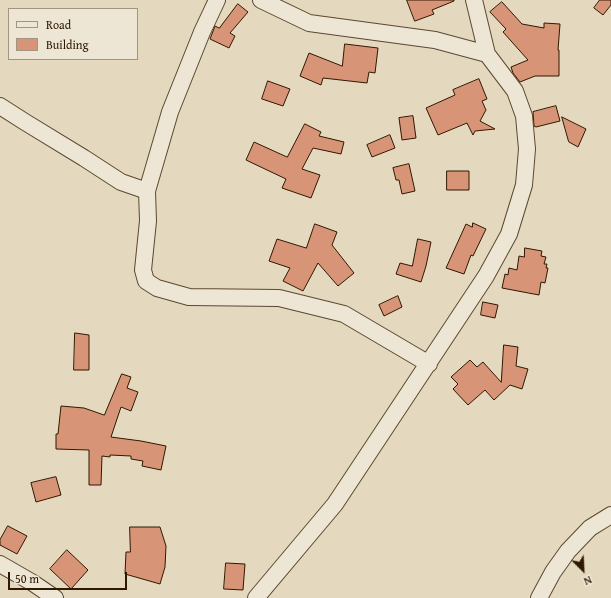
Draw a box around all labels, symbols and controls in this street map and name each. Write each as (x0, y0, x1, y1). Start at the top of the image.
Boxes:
legend (8, 8, 138, 60)
text: Road (46, 16, 71, 33)
text: Building (46, 36, 89, 53)
north arrow (563, 550, 603, 590)
scale bar (10, 564, 129, 590)
text: 50 m (15, 570, 39, 587)
text: N (581, 572, 595, 590)

